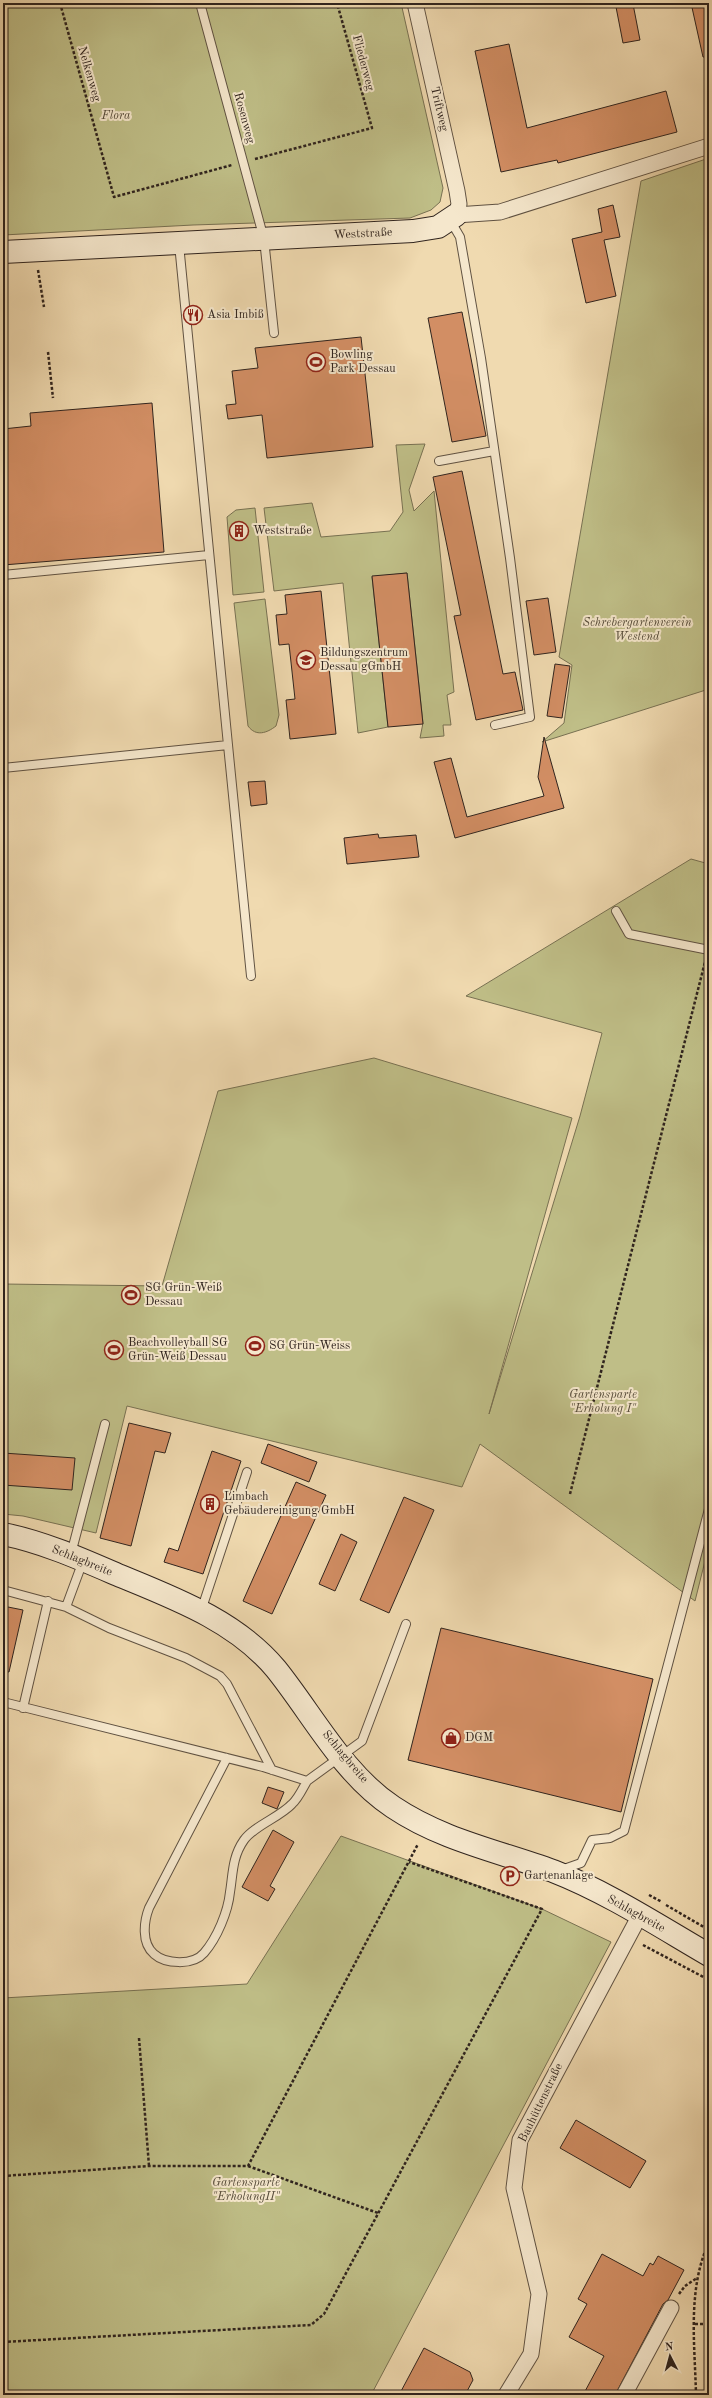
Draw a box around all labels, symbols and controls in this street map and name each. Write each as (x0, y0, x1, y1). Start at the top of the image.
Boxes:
street label: Fliederweg (350, 34, 376, 93)
street label: Nelkenweg (75, 45, 103, 104)
street label: Triftweg (428, 85, 450, 133)
street label: Rosenweg (231, 91, 257, 145)
park label: Flora (101, 110, 131, 122)
street label: Weststraße (333, 226, 393, 242)
restaurant icon: Asia Imbiß (182, 304, 204, 326)
place label: Asia Imbiß (207, 309, 264, 321)
place label: Bowling Park Dessau (330, 349, 396, 375)
sports icon: Bowling Park Dessau (305, 351, 327, 373)
building icon: Weststraße (228, 520, 250, 542)
place label: Weststraße (253, 525, 312, 537)
park label: Schrebergartenverein Westend (582, 617, 692, 643)
place label: Bildungszentrum Dessau gGmbH (320, 647, 408, 673)
school or university icon: Bildungszentrum Dessau gGmbH (295, 649, 317, 671)
place label: SG Grün-Weiß Dessau (145, 1282, 222, 1308)
sports icon: SG Grün-Weiß Dessau (120, 1284, 142, 1306)
sports icon: SG Grün-Weiss (244, 1335, 266, 1357)
place label: Beachvolleyball SG Grün-Weiß Dessau (128, 1337, 228, 1363)
sports icon: Beachvolleyball SG Grün-Weiß Dessau (103, 1339, 125, 1361)
place label: SG Grün-Weiss (269, 1340, 350, 1352)
park label: Gartensparte "Erholung I" (569, 1389, 637, 1415)
place label: Limbach Gebäudereinigung GmbH (224, 1491, 355, 1517)
building icon: Limbach Gebäudereinigung GmbH (199, 1493, 221, 1515)
street label: Schlagbreite (50, 1543, 115, 1579)
shop icon: DGM (440, 1727, 462, 1749)
street label: Schlagbreite (320, 1728, 371, 1786)
place label: DGM (465, 1732, 493, 1744)
parking icon: Gartenanlage (499, 1865, 521, 1887)
place label: Gartenanlage (524, 1870, 594, 1882)
street label: Schlagbreite (605, 1893, 667, 1935)
street label: Bauhüttenstraße (517, 2061, 565, 2144)
park label: Gartensparte "ErholungII" (212, 2177, 281, 2203)
north arrow (650, 2336, 690, 2376)
text: N (664, 2342, 674, 2353)

